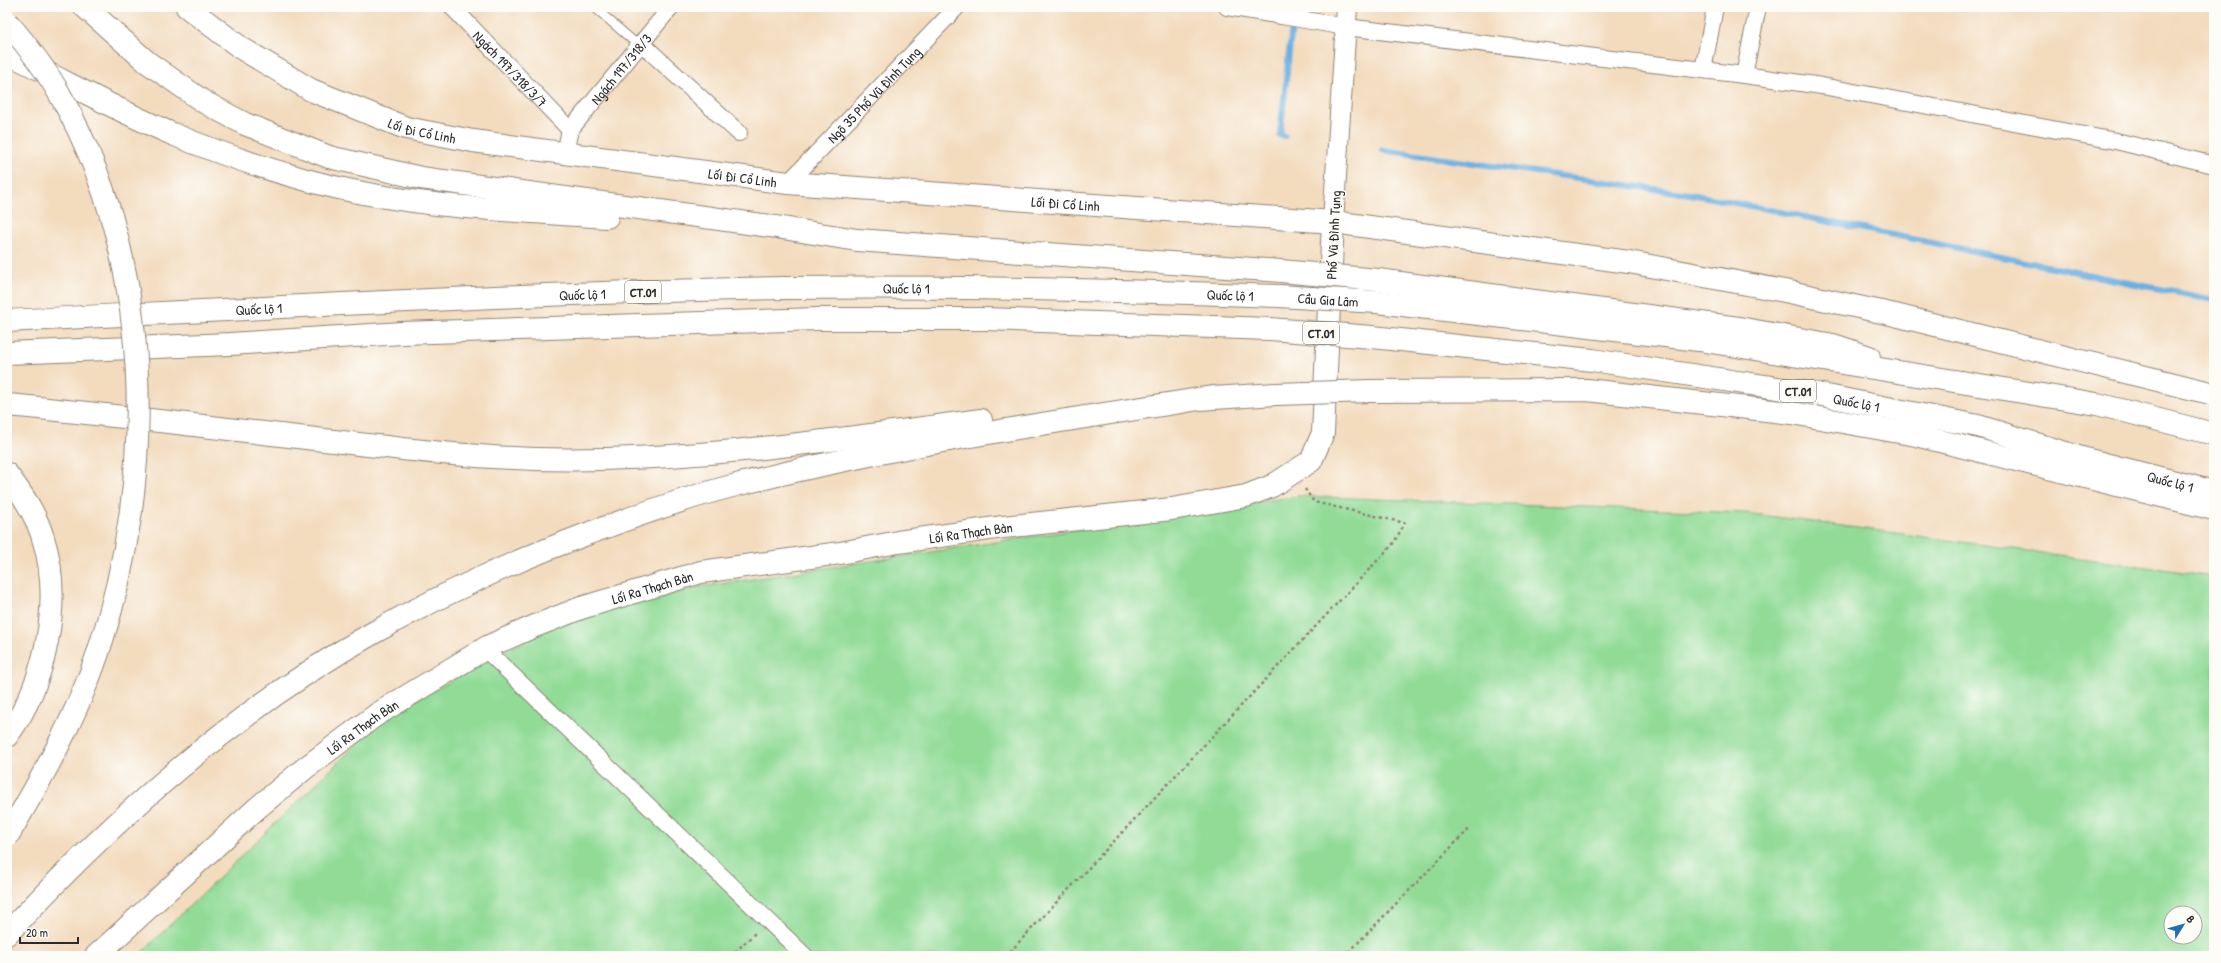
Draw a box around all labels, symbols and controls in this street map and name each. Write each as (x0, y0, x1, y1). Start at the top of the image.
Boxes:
street label: Ngách 197/318/3/7 (470, 26, 552, 111)
street label: Ngách 197/318/3 (586, 29, 655, 108)
street label: Ngõ 35 Phố Vũ Đình Tụng (822, 42, 925, 147)
street label: Lối Đi Cổ Linh (386, 112, 457, 147)
street label: Lối Đi Cổ Linh (707, 163, 778, 191)
street label: Phố Vũ Đình Tụng (1321, 190, 1346, 280)
street label: Lối Đi Cổ Linh (1031, 191, 1100, 215)
street label: Quốc lộ 1 (883, 278, 930, 297)
road number: CT.01 (625, 281, 661, 303)
street label: Quốc lộ 1 (559, 283, 606, 304)
street label: Quốc lộ 1 (1206, 284, 1254, 305)
street label: Cầu Gia Lâm (1297, 288, 1359, 310)
street label: Quốc lộ 1 (235, 298, 283, 319)
road number: CT.01 (1303, 322, 1339, 344)
road number: CT.01 (1780, 380, 1816, 402)
street label: Quốc lộ 1 (1832, 388, 1881, 416)
street label: Quốc lộ 1 (2145, 466, 2195, 496)
street label: Lối Ra Thạch Bàn (928, 517, 1013, 547)
street label: Lối Ra Thạch Bàn (609, 566, 695, 608)
street label: Lối Ra Thạch Bàn (323, 694, 402, 758)
north arrow (2163, 905, 2203, 945)
text: B (2184, 913, 2199, 926)
scale bar (20, 919, 78, 945)
text: 20 m (26, 924, 48, 941)

